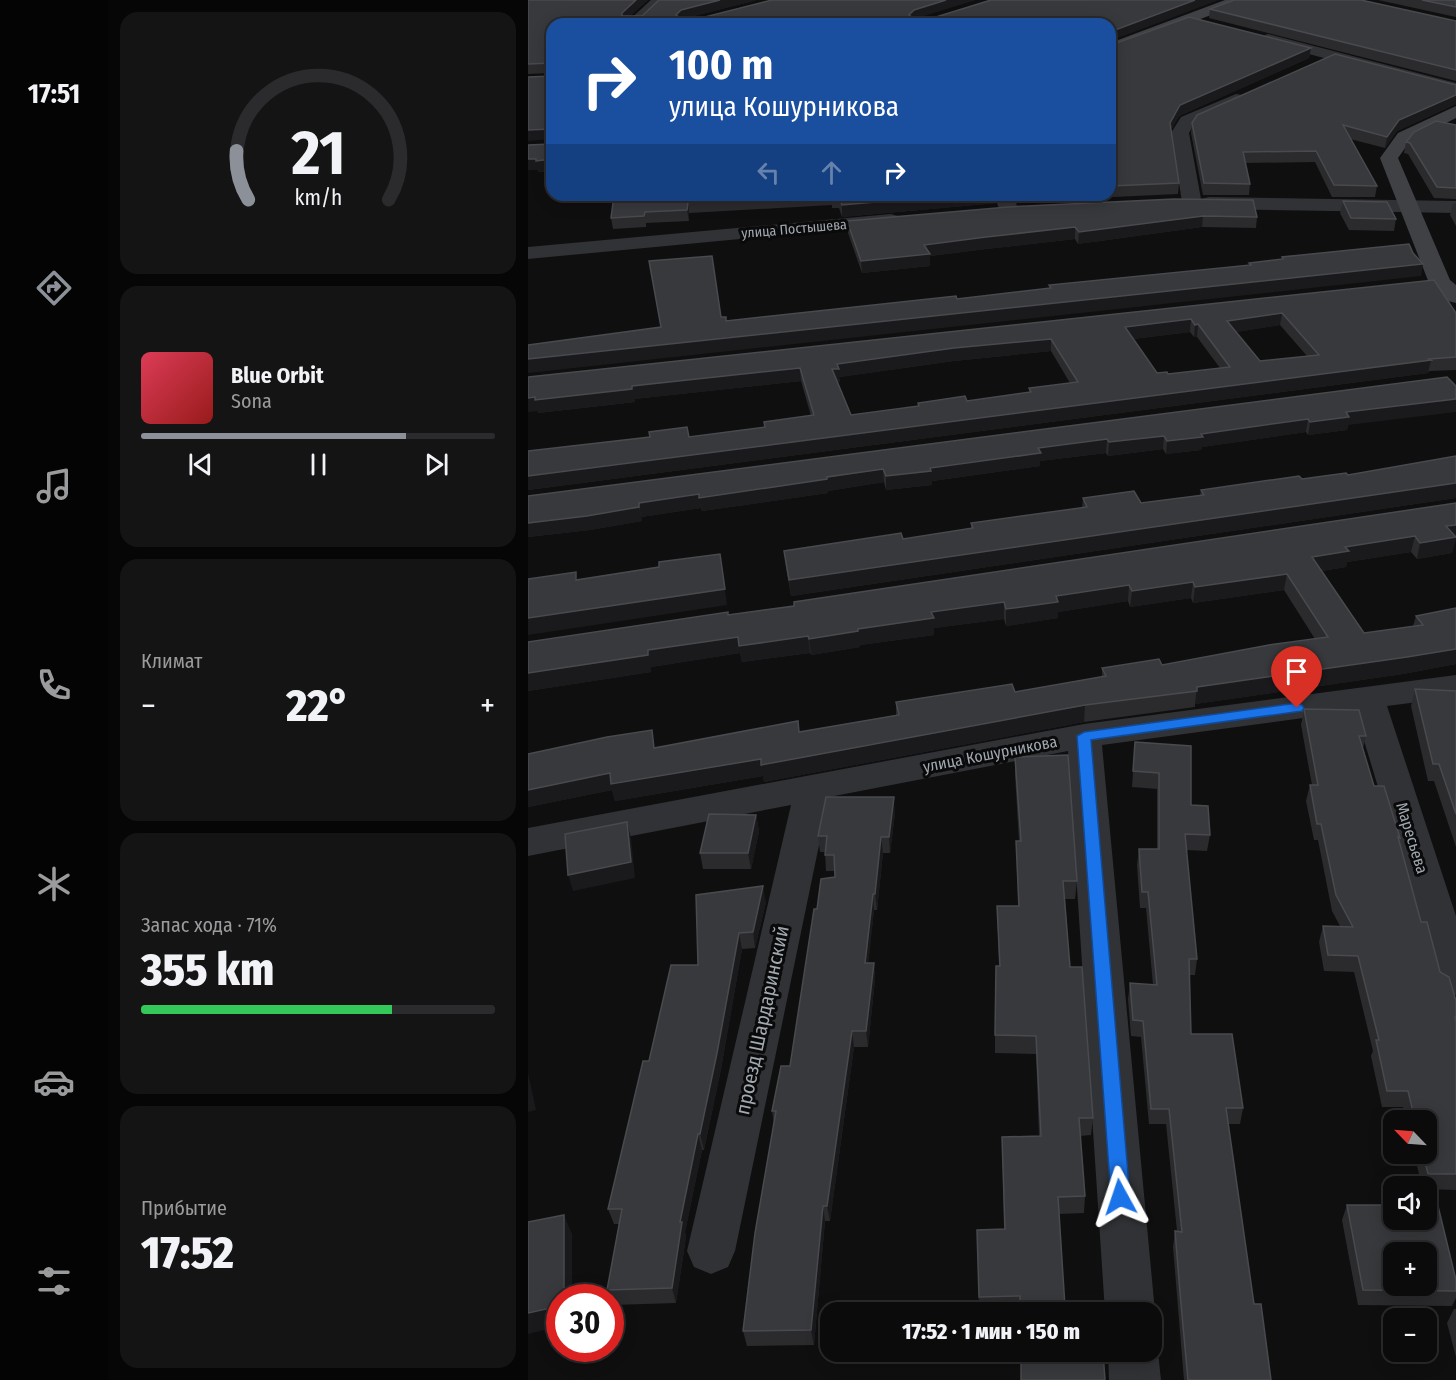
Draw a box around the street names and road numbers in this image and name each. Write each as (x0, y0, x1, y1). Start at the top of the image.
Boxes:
street label: улица Постышева (741, 216, 848, 242)
street label: улица Кошурникова (921, 732, 1059, 776)
street label: Маресьева (1392, 800, 1432, 876)
street label: проезд Шардаринский (730, 923, 794, 1117)

